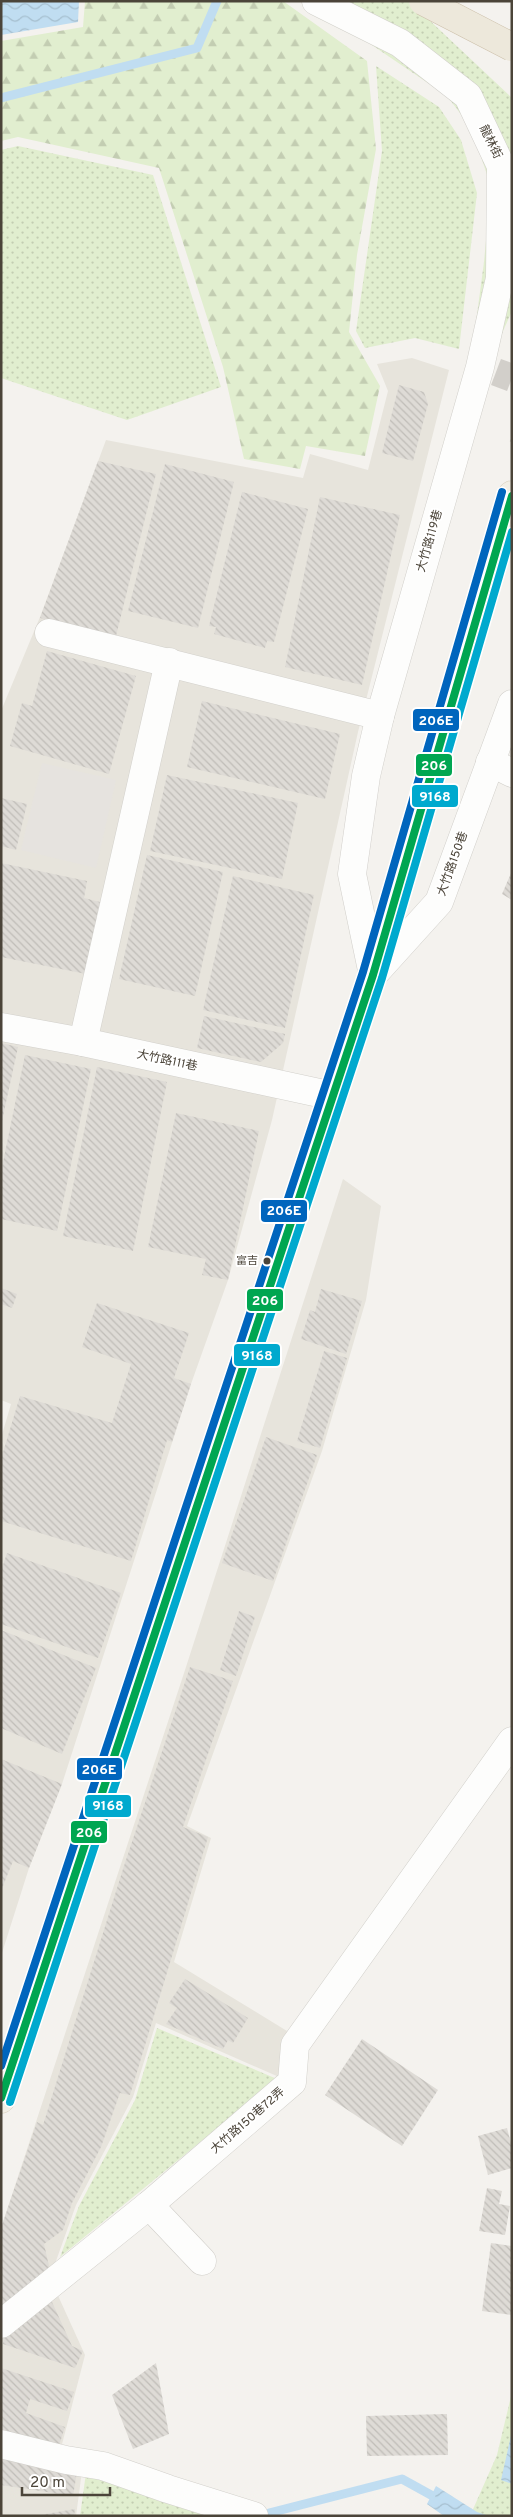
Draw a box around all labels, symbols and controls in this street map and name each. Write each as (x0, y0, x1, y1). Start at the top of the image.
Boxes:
street label: 龍林街 (475, 122, 505, 162)
street label: 大竹路119巷 (413, 508, 447, 574)
line badge: 206E (412, 708, 460, 732)
text: 206E (418, 713, 454, 730)
line badge: 206 (415, 753, 453, 777)
text: 206 (421, 758, 447, 775)
line badge: 9168 (411, 784, 459, 808)
text: 9168 (419, 789, 451, 806)
street label: 大竹路150巷 (434, 829, 472, 899)
street label: 大竹路111巷 (135, 1047, 199, 1075)
line badge: 206E (260, 1199, 308, 1223)
text: 206E (266, 1203, 302, 1220)
place label: 富吉 (236, 1254, 258, 1268)
marker: 富吉 (262, 1256, 272, 1266)
line badge: 206 (246, 1288, 284, 1312)
text: 206 (252, 1293, 278, 1310)
line badge: 9168 (233, 1343, 281, 1367)
text: 9168 (241, 1348, 273, 1365)
line badge: 206E (76, 1757, 123, 1781)
text: 206E (81, 1762, 117, 1779)
line badge: 9168 (84, 1794, 132, 1818)
text: 9168 (92, 1798, 124, 1815)
line badge: 206 (70, 1820, 108, 1844)
text: 206 (76, 1825, 102, 1842)
street label: 大竹路150巷72弄 (208, 2084, 288, 2158)
scale bar (22, 2464, 110, 2496)
text: 20 m (30, 2474, 65, 2493)

